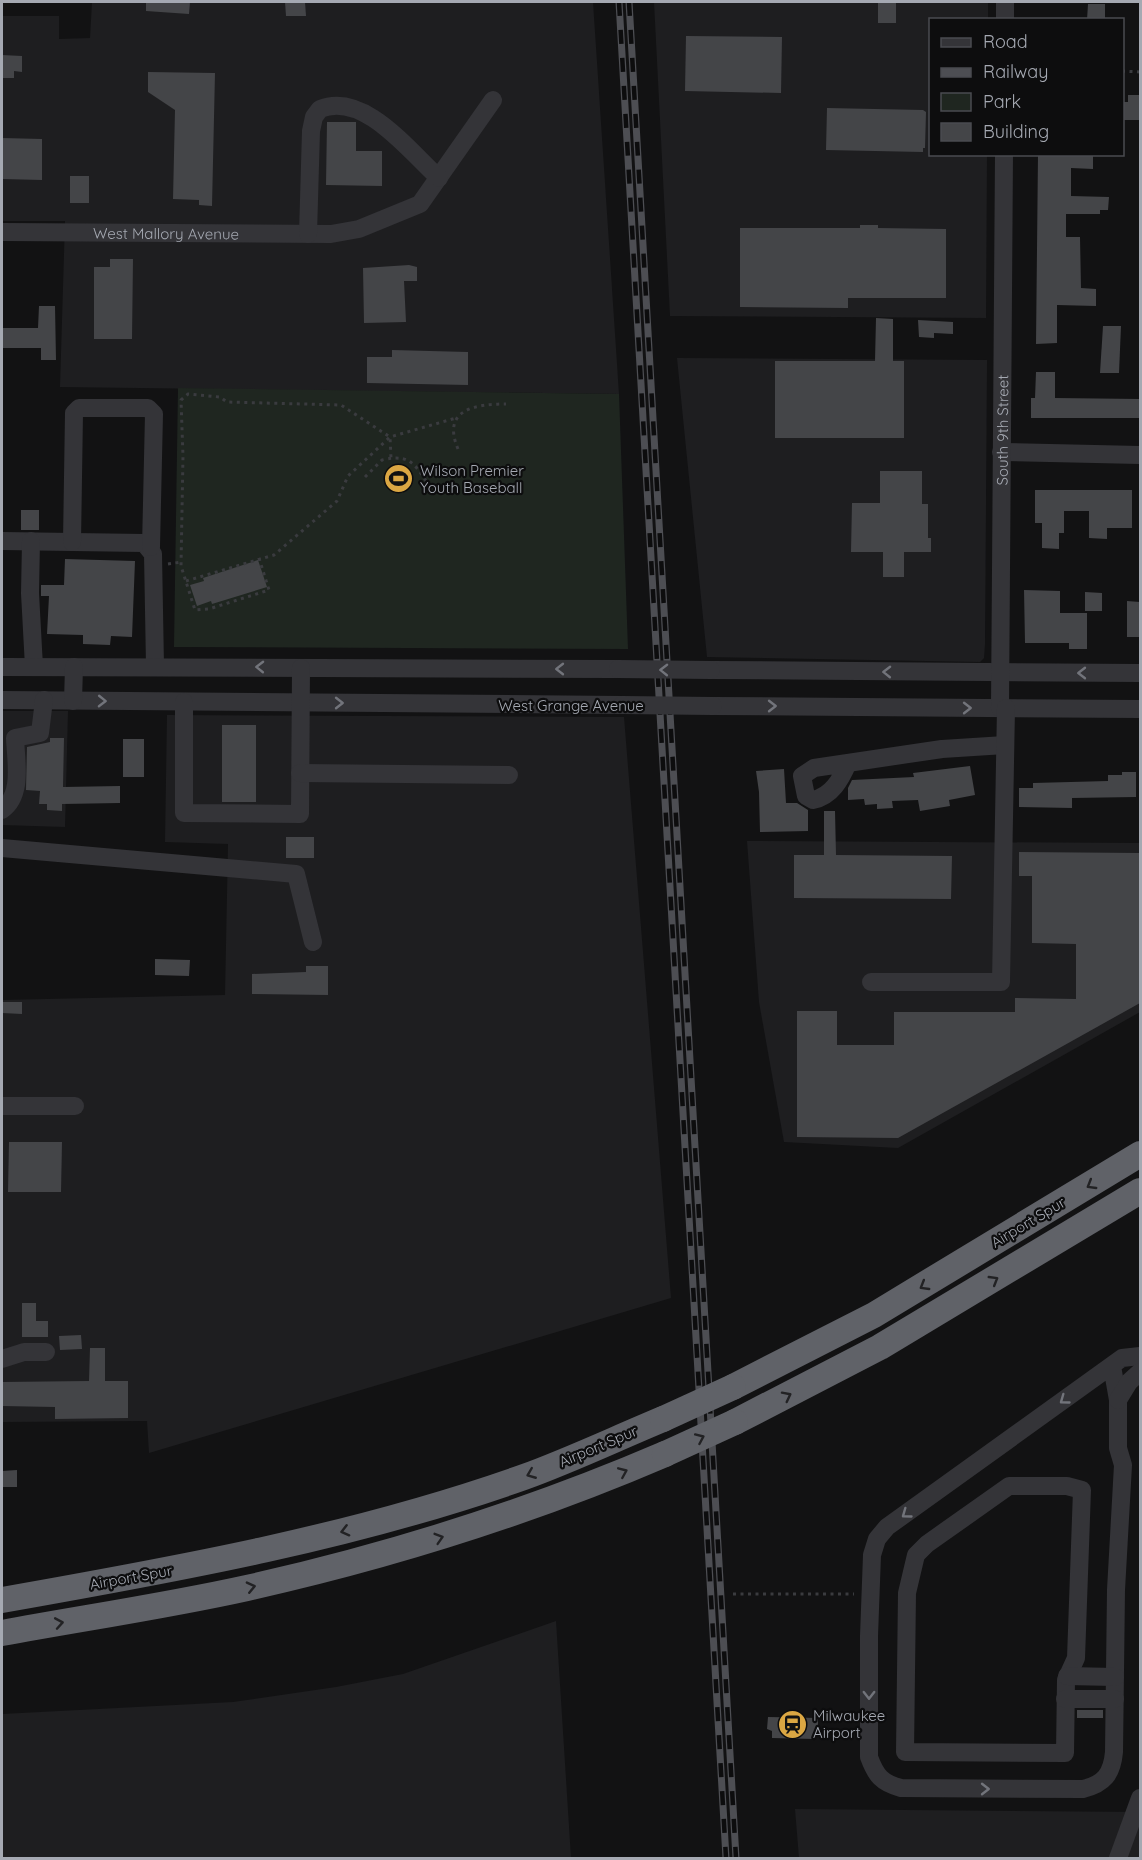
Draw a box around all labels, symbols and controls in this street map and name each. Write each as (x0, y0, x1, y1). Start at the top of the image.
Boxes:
legend (929, 18, 1124, 156)
text: Road (983, 30, 1028, 53)
text: Railway (983, 60, 1049, 83)
text: Park (983, 90, 1021, 113)
text: Building (983, 120, 1049, 143)
street label: West Mallory Avenue (93, 223, 239, 243)
street label: South 9th Street (992, 374, 1012, 486)
place label: Wilson Premier Youth Baseball (420, 461, 524, 497)
sports icon: Wilson Premier Youth Baseball (383, 463, 415, 495)
one-way arrow (255, 661, 264, 674)
one-way arrow (555, 663, 564, 675)
one-way arrow (660, 664, 669, 676)
one-way arrow (883, 666, 892, 678)
one-way arrow (1078, 667, 1087, 679)
one-way arrow (97, 695, 106, 707)
street label: West Grange Avenue (498, 696, 644, 715)
one-way arrow (334, 697, 343, 709)
one-way arrow (767, 700, 776, 712)
one-way arrow (962, 702, 971, 714)
one-way arrow (1086, 1177, 1097, 1188)
street label: Airport Spur (987, 1192, 1069, 1252)
one-way arrow (988, 1275, 998, 1287)
one-way arrow (920, 1278, 930, 1290)
one-way arrow (781, 1392, 792, 1403)
one-way arrow (1060, 1393, 1071, 1404)
street label: Airport Spur (556, 1421, 640, 1471)
one-way arrow (694, 1434, 705, 1446)
one-way arrow (526, 1467, 537, 1479)
one-way arrow (617, 1467, 628, 1479)
one-way arrow (901, 1507, 912, 1518)
one-way arrow (340, 1523, 350, 1536)
one-way arrow (433, 1533, 444, 1545)
street label: Airport Spur (88, 1560, 174, 1594)
one-way arrow (246, 1581, 256, 1594)
one-way arrow (54, 1617, 64, 1629)
one-way arrow (863, 1690, 875, 1699)
place label: Milwaukee Airport (813, 1706, 885, 1742)
station icon: Milwaukee Airport (776, 1708, 808, 1740)
one-way arrow (981, 1783, 990, 1795)

